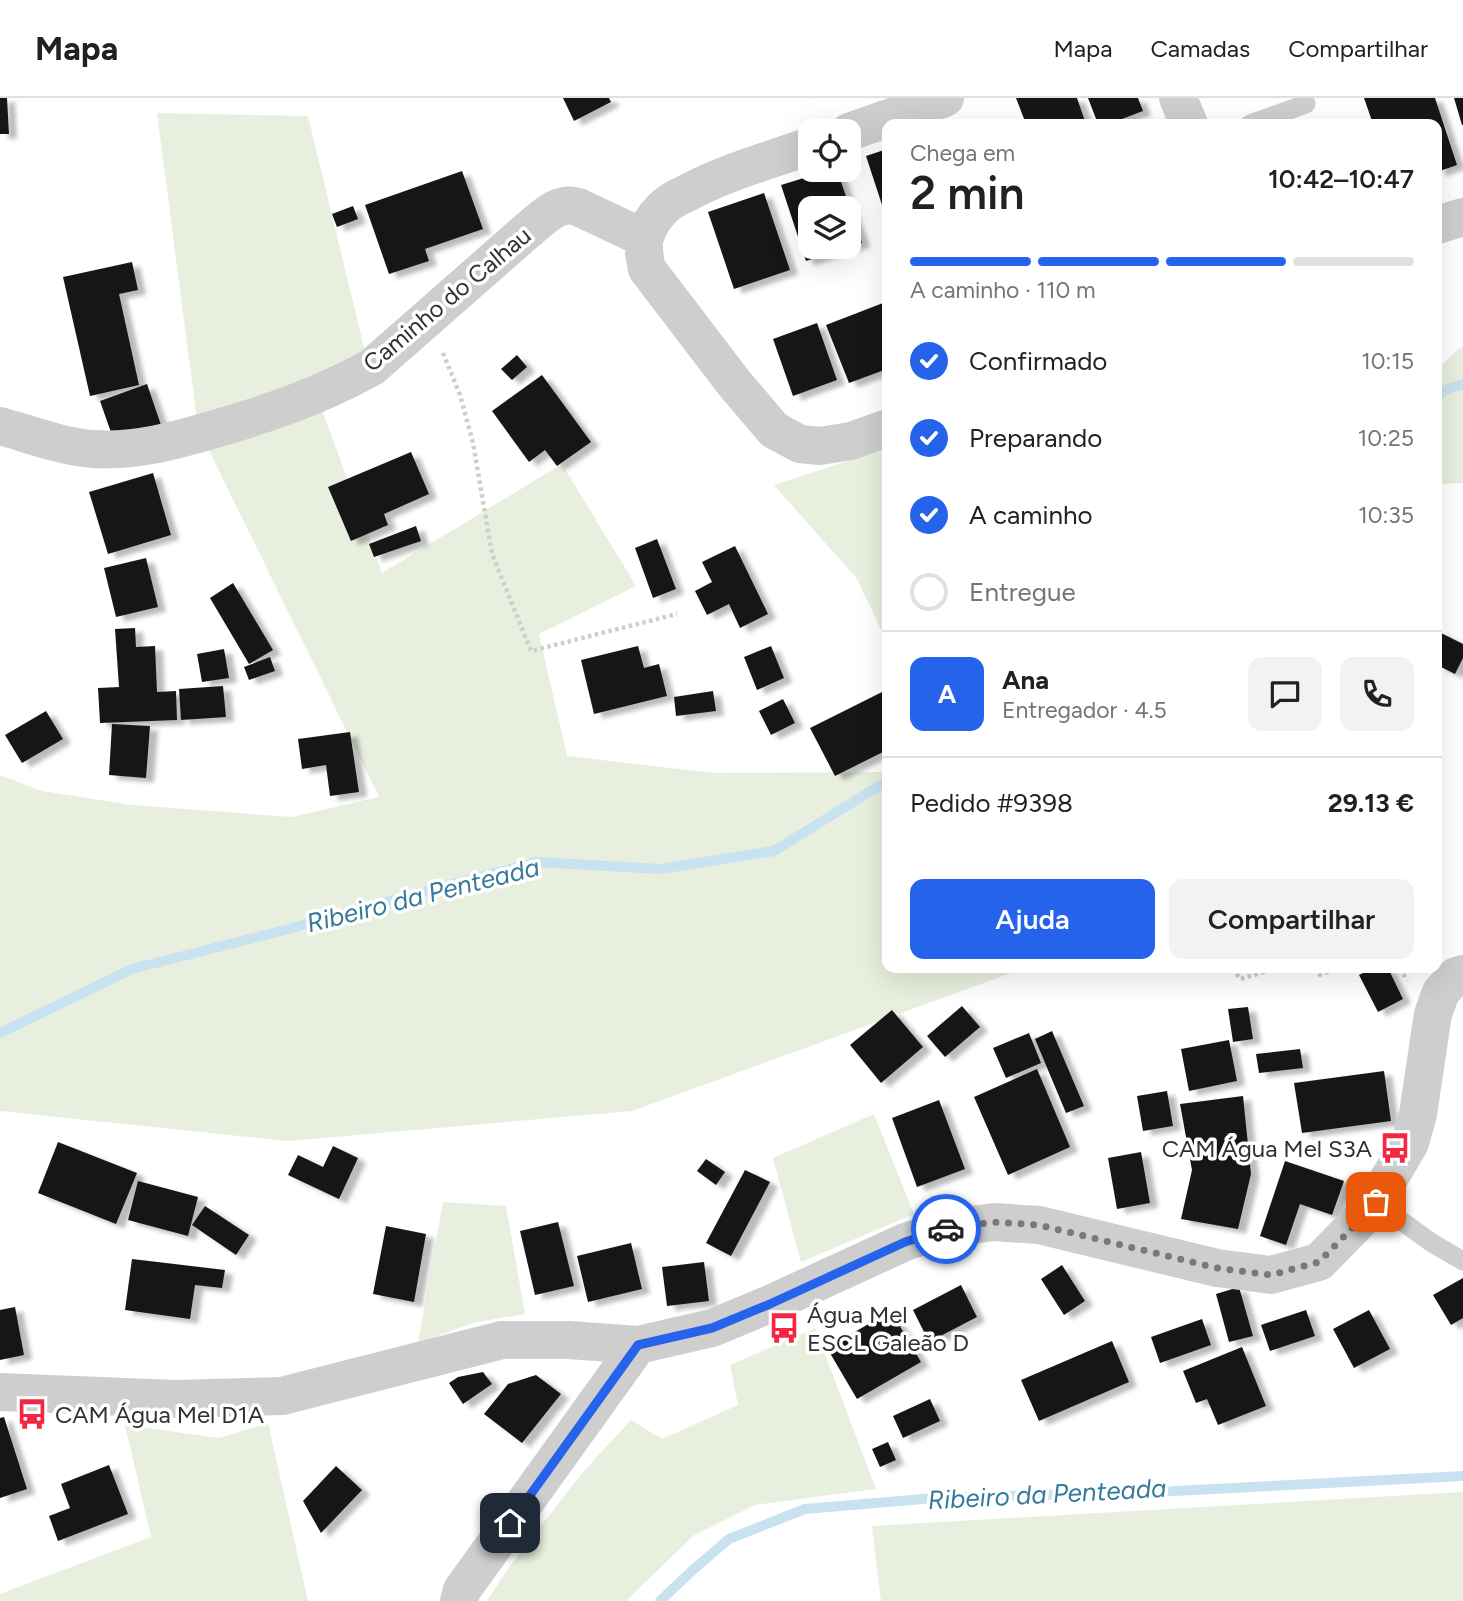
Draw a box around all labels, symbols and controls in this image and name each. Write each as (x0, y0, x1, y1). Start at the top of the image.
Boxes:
text: Mapa (35, 29, 118, 68)
text: Mapa (1053, 34, 1112, 63)
text: Camadas (1150, 34, 1250, 63)
text: Compartilhar (1288, 34, 1428, 63)
map controls (798, 119, 861, 259)
button: locate (798, 119, 861, 182)
text: Chega em (910, 139, 1015, 167)
text: 10:42–10:47 (1268, 163, 1414, 195)
text: 2 min (910, 165, 1025, 221)
button: layers (798, 196, 861, 259)
street label: Caminho do Calhau (357, 220, 537, 378)
text: A caminho · 110 m (910, 276, 1096, 304)
icon: check (910, 342, 948, 380)
text: Confirmado (969, 345, 1107, 377)
text: 10:15 (1361, 347, 1414, 375)
icon: check (910, 419, 948, 457)
text: Preparando (969, 422, 1102, 454)
text: 10:25 (1358, 424, 1414, 452)
icon: check (910, 496, 948, 534)
text: A caminho (969, 499, 1093, 531)
text: 10:35 (1358, 501, 1414, 529)
text: Entregue (969, 576, 1076, 608)
button: chat (1248, 657, 1322, 731)
button: phone (1340, 657, 1414, 731)
text: Ana (1002, 664, 1049, 696)
text: A (938, 678, 956, 710)
text: Entregador · 4.5 (1002, 696, 1167, 724)
text: Pedido #9398 (910, 787, 1073, 819)
text: 29.13 € (1328, 787, 1414, 819)
water label: Ribeiro da Penteada (303, 851, 543, 939)
button: Ajuda (910, 879, 1155, 959)
button: Compartilhar (1169, 879, 1414, 959)
bus stop icon: CAM Água Mel S3A (1378, 1131, 1412, 1165)
place label: CAM Água Mel S3A (1162, 1134, 1373, 1163)
pin (1346, 1172, 1406, 1232)
icon: bag (1357, 1183, 1395, 1221)
courier (911, 1194, 981, 1264)
icon: car (927, 1210, 965, 1248)
place label: Água Mel ESCL Galeão D (807, 1300, 969, 1357)
bus stop icon: Água Mel ESCL Galeão D (767, 1311, 801, 1345)
bus stop icon: CAM Água Mel D1A (15, 1397, 49, 1431)
place label: CAM Água Mel D1A (55, 1400, 265, 1429)
water label: Ribeiro da Penteada (927, 1472, 1167, 1516)
pin (480, 1493, 540, 1553)
icon: home (491, 1504, 529, 1542)

